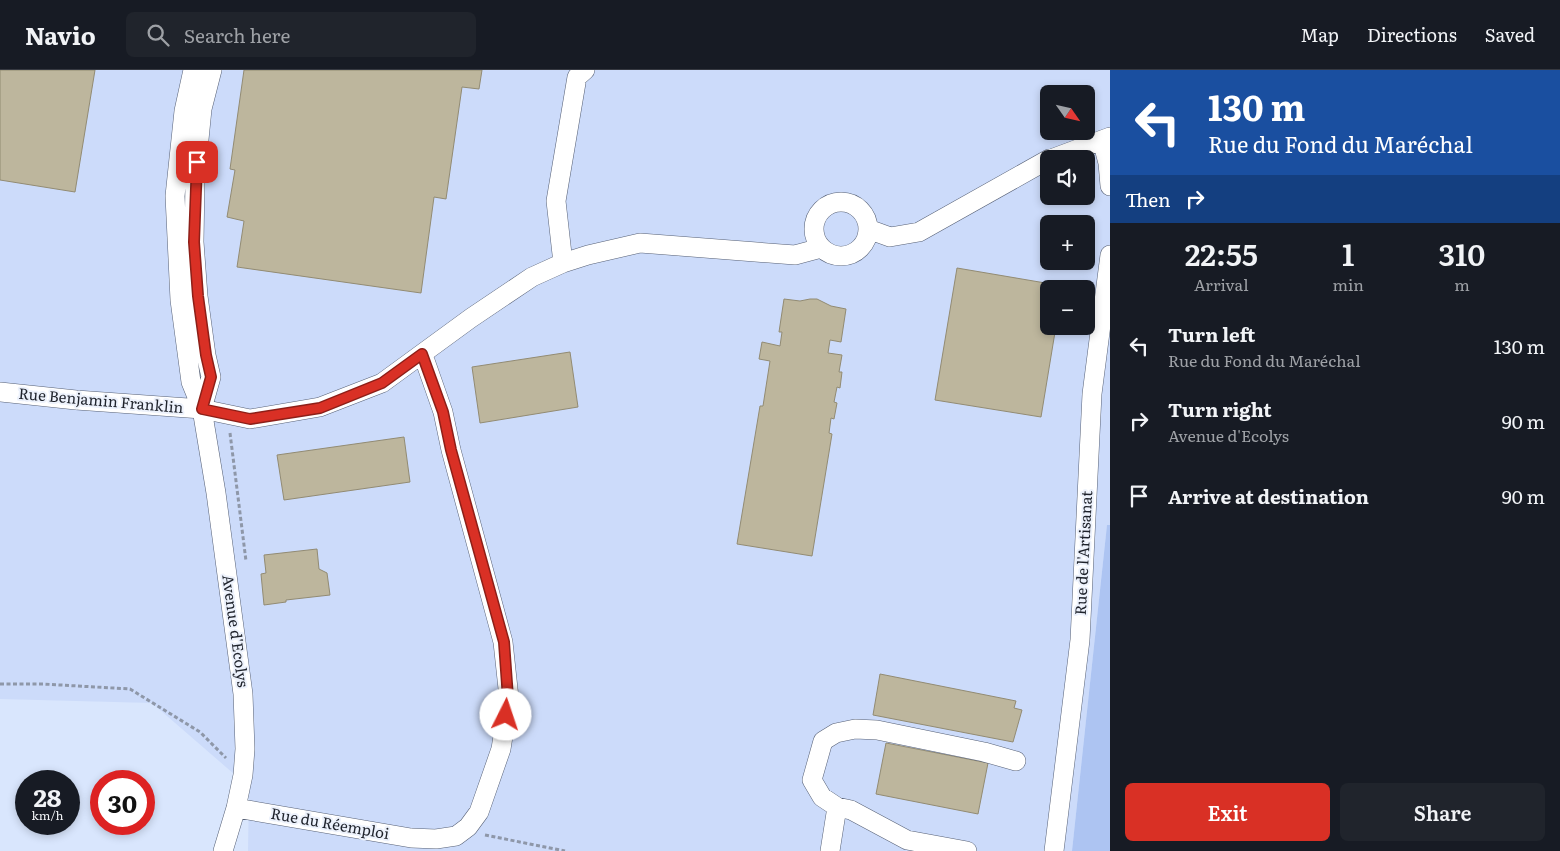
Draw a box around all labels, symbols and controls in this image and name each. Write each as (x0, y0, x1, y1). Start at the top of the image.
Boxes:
search box (126, 12, 476, 57)
text: Navio (25, 17, 96, 52)
icon: search (144, 21, 172, 49)
text: Search here (184, 21, 290, 49)
text: Map (1301, 21, 1339, 48)
text: Directions (1367, 21, 1457, 48)
text: Saved (1485, 21, 1535, 48)
text: 130 m (1208, 80, 1305, 132)
north arrow (1040, 85, 1095, 140)
map controls (1040, 85, 1095, 335)
icon: left (1125, 90, 1190, 155)
text: Rue du Fond du Maréchal (1208, 127, 1473, 160)
pin (176, 141, 218, 183)
icon: arrive (183, 148, 211, 176)
button: sound (1040, 150, 1095, 205)
text: Then (1125, 185, 1171, 213)
icon: right (1181, 185, 1209, 213)
button: + (1040, 215, 1095, 270)
text: 22:55 (1185, 231, 1258, 275)
text: 1 (1342, 231, 1354, 275)
text: 310 (1439, 231, 1485, 275)
text: Arrival (1194, 272, 1249, 296)
text: min (1332, 272, 1364, 296)
text: m (1454, 272, 1470, 296)
button: − (1040, 280, 1095, 335)
text: Turn left (1168, 320, 1255, 348)
icon: left (1125, 332, 1153, 360)
text: 130 m (1494, 332, 1545, 360)
text: Rue du Fond du Maréchal (1168, 348, 1361, 372)
street label: Rue Benjamin Franklin (18, 381, 185, 418)
text: Turn right (1168, 395, 1272, 423)
icon: right (1125, 407, 1153, 435)
text: 90 m (1502, 407, 1545, 435)
text: Avenue d'Ecolys (1168, 423, 1289, 447)
icon: arrive (1125, 482, 1153, 510)
text: Arrive at destination (1168, 482, 1369, 510)
text: 90 m (1502, 482, 1545, 510)
street label: Rue de l'Artisanat (1068, 490, 1097, 616)
street label: Avenue d'Ecolys (217, 573, 256, 689)
position arrow (479, 688, 531, 740)
speed limit sign: 30 (90, 770, 155, 835)
text: 28 (33, 778, 62, 815)
button: Exit (1125, 783, 1330, 841)
button: Share (1340, 783, 1545, 841)
street label: Rue du Réemploi (269, 801, 391, 844)
text: km/h (32, 806, 63, 824)

